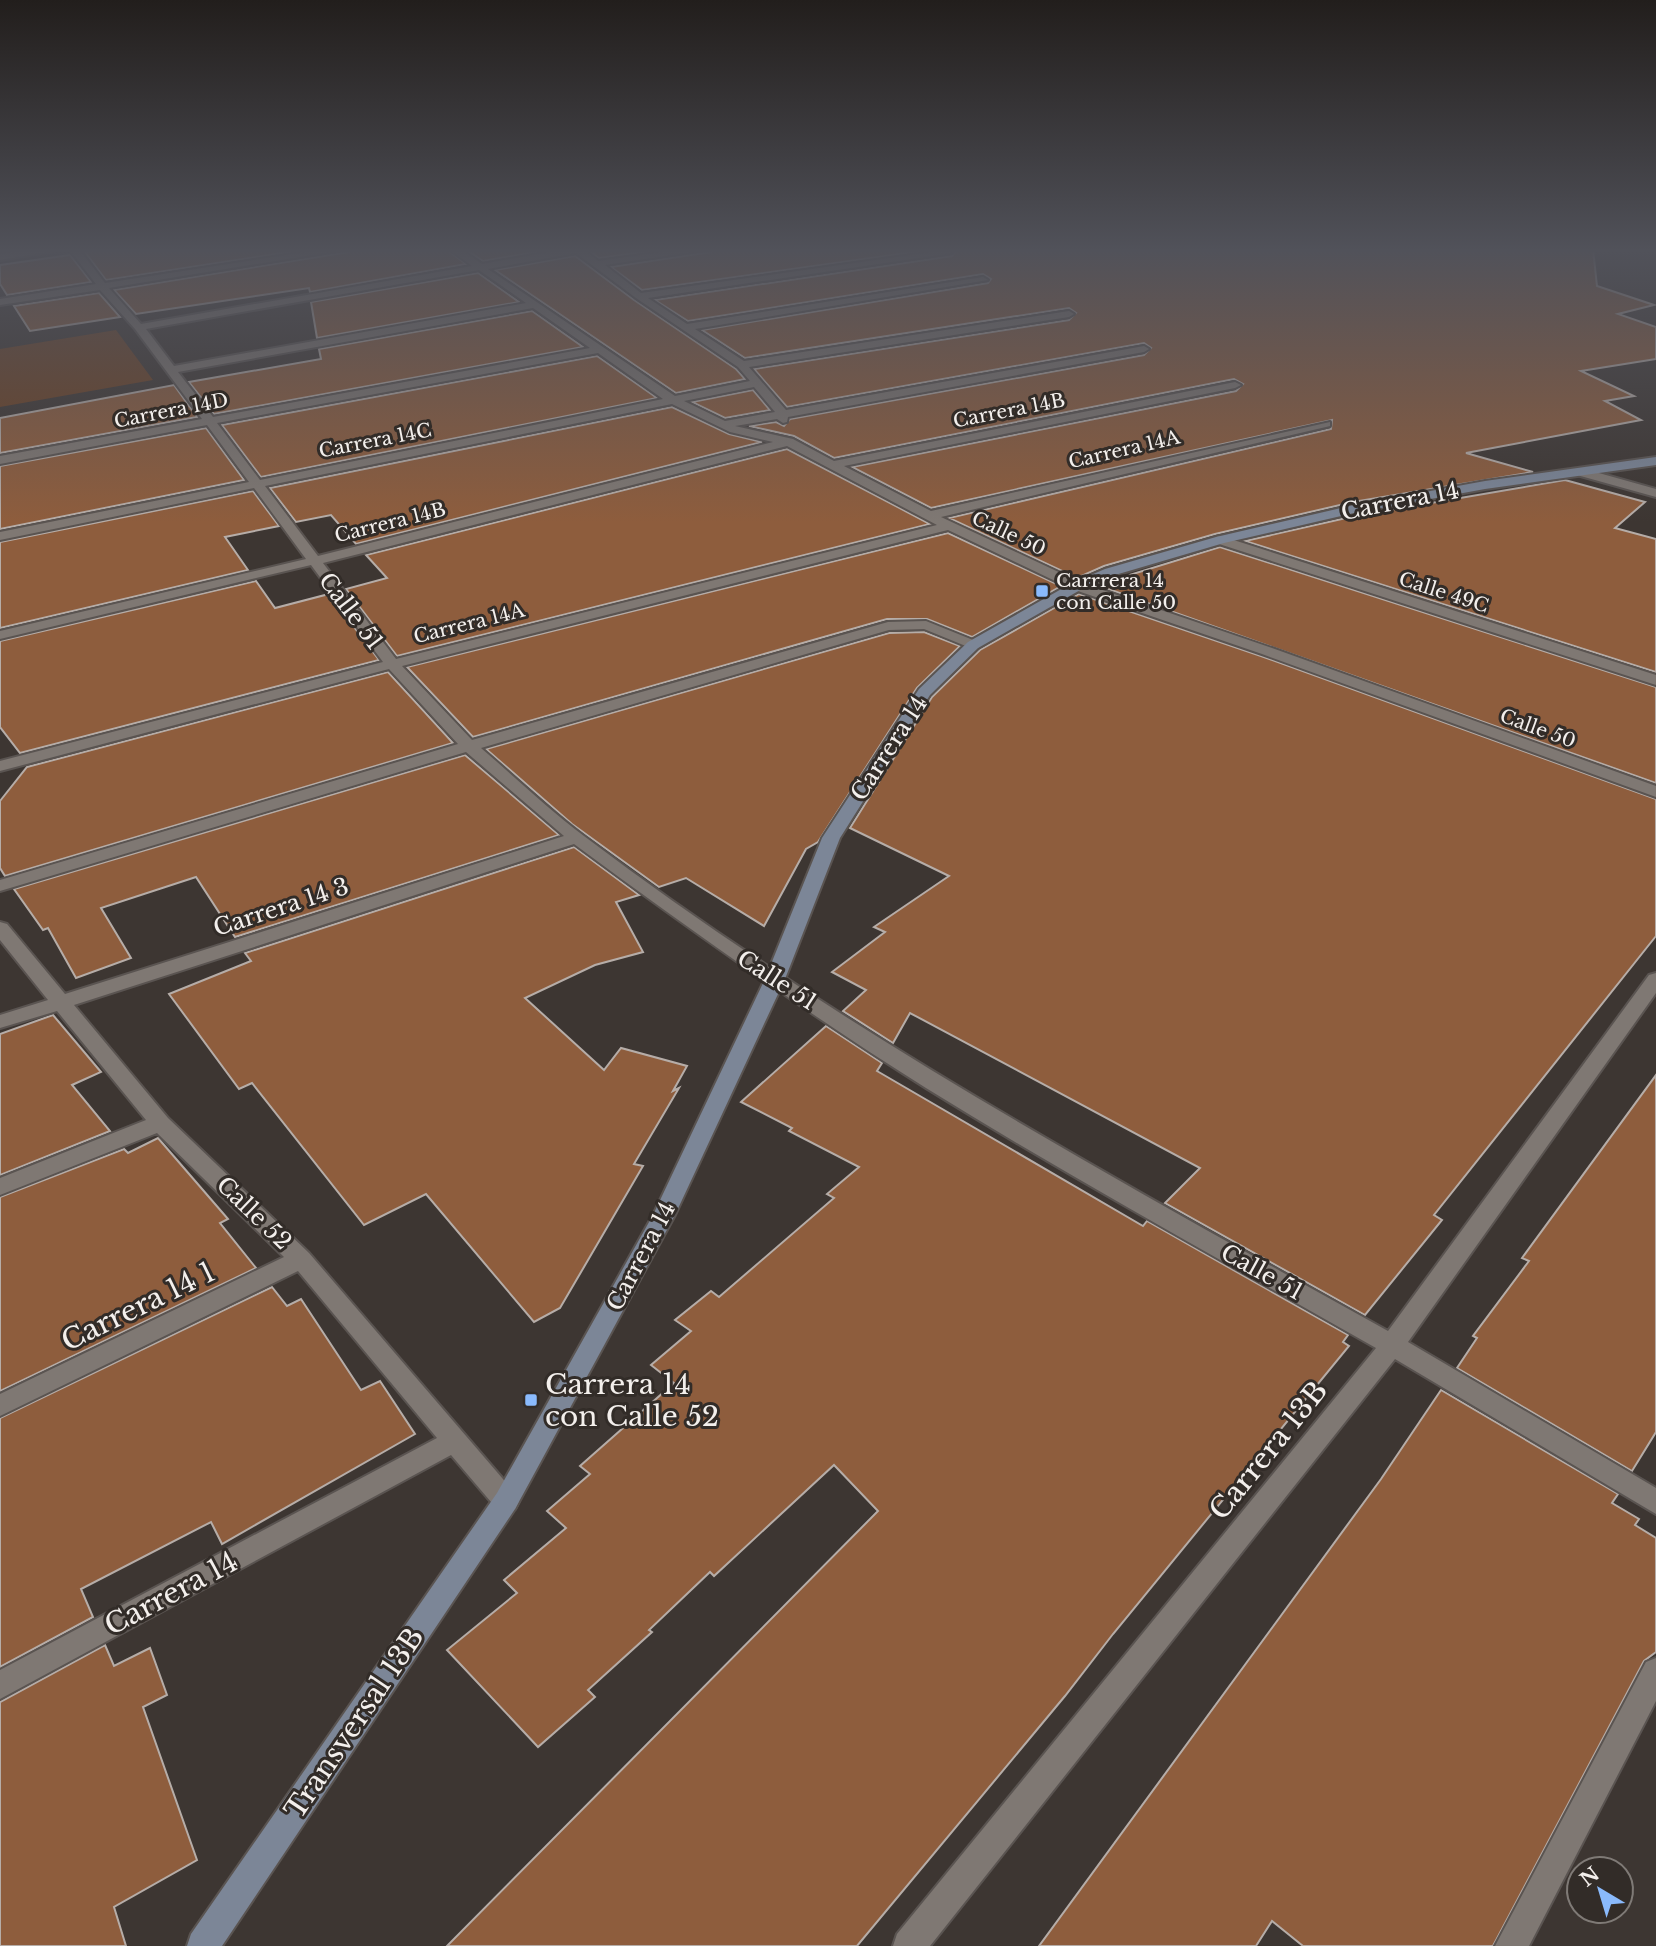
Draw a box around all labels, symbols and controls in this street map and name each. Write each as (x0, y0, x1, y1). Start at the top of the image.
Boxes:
street label: Carrera 14D (112, 388, 230, 433)
street label: Carrera 14B (951, 388, 1067, 433)
street label: Carrera 14C (317, 418, 433, 463)
street label: Carrera 14A (1066, 425, 1182, 473)
street label: Carrera 14 (1339, 476, 1461, 526)
street label: Carrera 14B (332, 498, 448, 547)
street label: Calle 50 (968, 506, 1049, 561)
street label: Calle 51 (313, 567, 389, 655)
street label: Calle 49C (1396, 567, 1492, 618)
place label: Carrrera 14 con Calle 50 (1056, 569, 1176, 614)
marker: Carrrera 14 con Calle 50 (1034, 583, 1050, 599)
street label: Carrera 14A (411, 598, 527, 648)
street label: Carrera 14 (845, 690, 933, 806)
street label: Calle 50 (1497, 704, 1579, 753)
street label: Carrera 14 3 (210, 872, 352, 942)
street label: Calle 51 (732, 944, 822, 1016)
street label: Calle 52 (211, 1171, 297, 1255)
street label: Carrera 14 (601, 1197, 681, 1315)
street label: Calle 51 (1216, 1238, 1308, 1306)
street label: Carrera 14 1 (56, 1254, 221, 1359)
place label: Carrera 14 con Calle 52 (545, 1367, 719, 1434)
street label: Carrera 13B (1202, 1374, 1335, 1527)
marker: Carrera 14 con Calle 52 (523, 1392, 539, 1408)
street label: Carrera 14 (99, 1544, 244, 1643)
street label: Transversal 13B (277, 1621, 431, 1826)
north arrow (1565, 1855, 1635, 1925)
text: N (1576, 1862, 1604, 1892)

